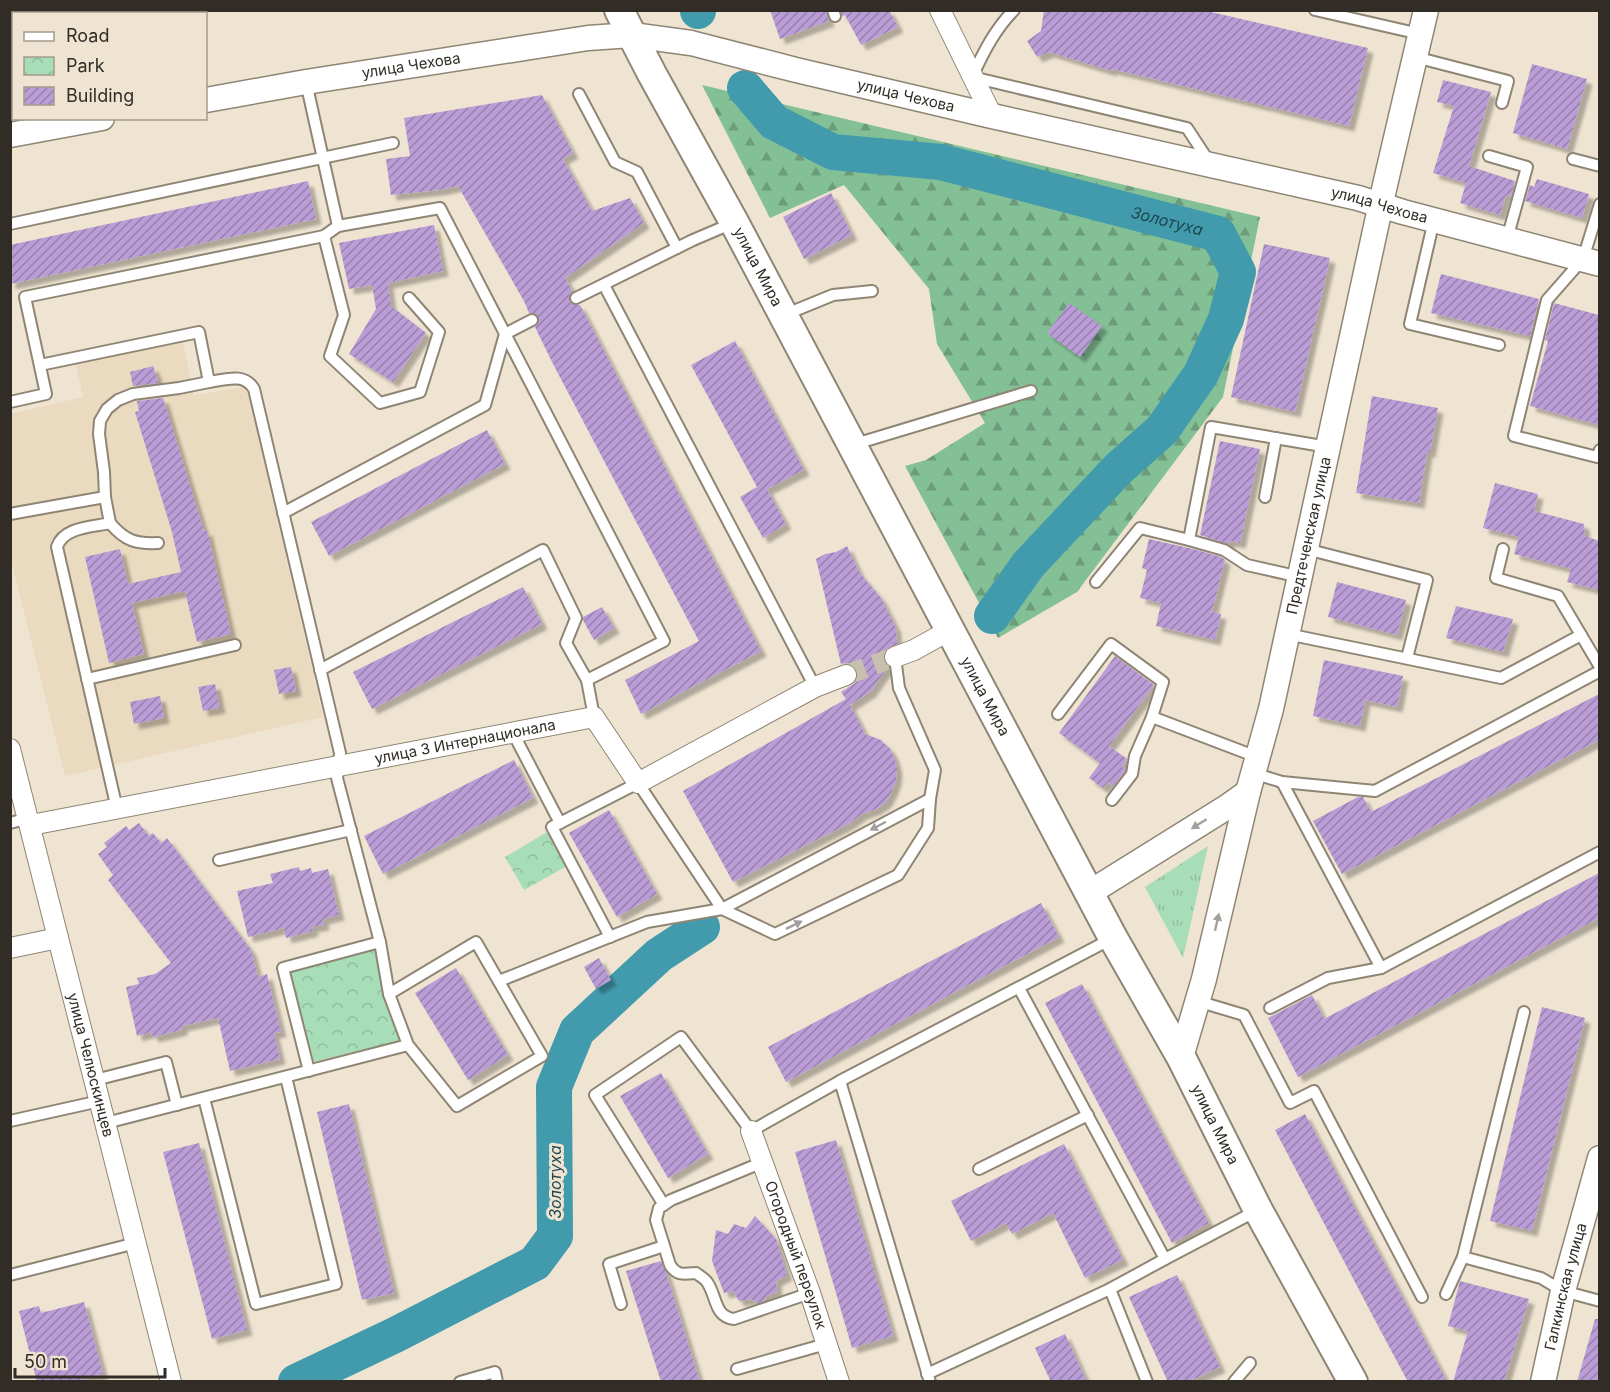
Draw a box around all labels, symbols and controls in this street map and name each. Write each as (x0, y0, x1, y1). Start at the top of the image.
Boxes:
legend (12, 12, 207, 120)
text: Road (66, 25, 109, 46)
street label: улица Чехова (360, 48, 462, 82)
text: Park (66, 55, 105, 76)
street label: улица Чехова (855, 75, 957, 116)
text: Building (66, 85, 134, 106)
street label: улица Чехова (1329, 182, 1430, 227)
water label: Золотуха (1129, 202, 1205, 240)
street label: улица Мира (729, 224, 787, 310)
street label: Предтеченская улица (1282, 455, 1335, 616)
street label: улица Мира (957, 653, 1014, 739)
street label: улица 3 Интернационала (373, 715, 557, 768)
one-way arrow (1191, 819, 1207, 830)
one-way arrow (870, 821, 887, 831)
one-way arrow (1213, 912, 1223, 931)
one-way arrow (786, 920, 803, 929)
street label: улица Челюскинцев (63, 991, 118, 1139)
street label: улица Мира (1187, 1081, 1244, 1167)
water label: Золотуха (545, 1145, 565, 1219)
street label: Огородный переулок (761, 1178, 831, 1332)
street label: Галкинская улица (1540, 1221, 1591, 1352)
scale bar (15, 1341, 165, 1379)
text: 50 m (24, 1351, 67, 1372)

